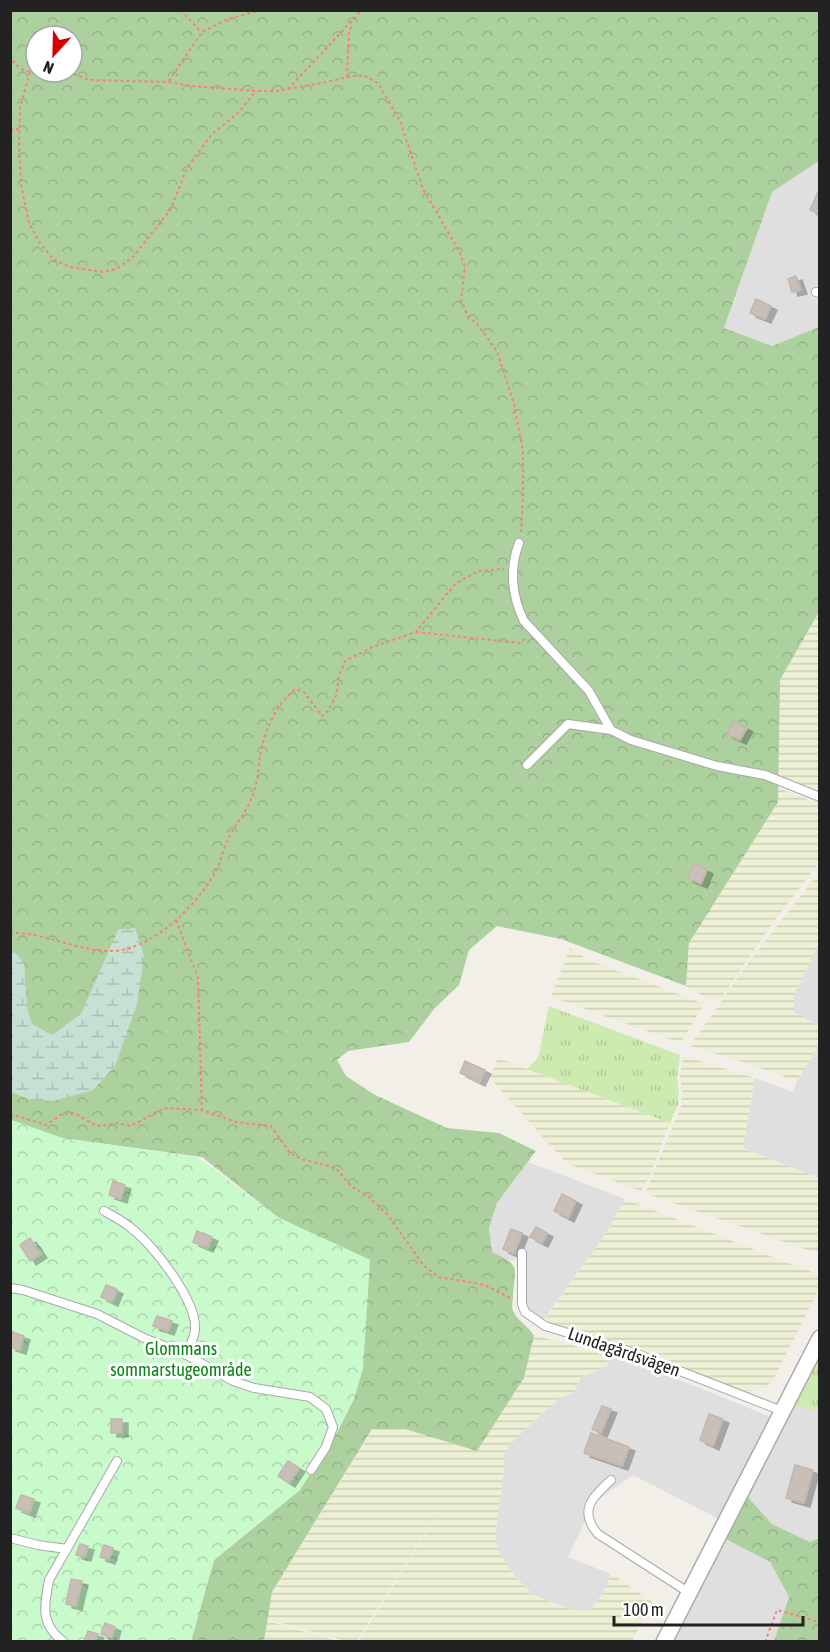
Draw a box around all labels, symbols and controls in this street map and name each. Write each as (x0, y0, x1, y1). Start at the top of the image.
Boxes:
north arrow (24, 24, 84, 84)
text: N (41, 58, 56, 78)
street label: Lundagårdsvägen (565, 1323, 683, 1381)
park label: Glommans sommarstugeområde (110, 1338, 252, 1380)
scale bar (614, 1589, 803, 1627)
text: 100 m (623, 1599, 664, 1620)

